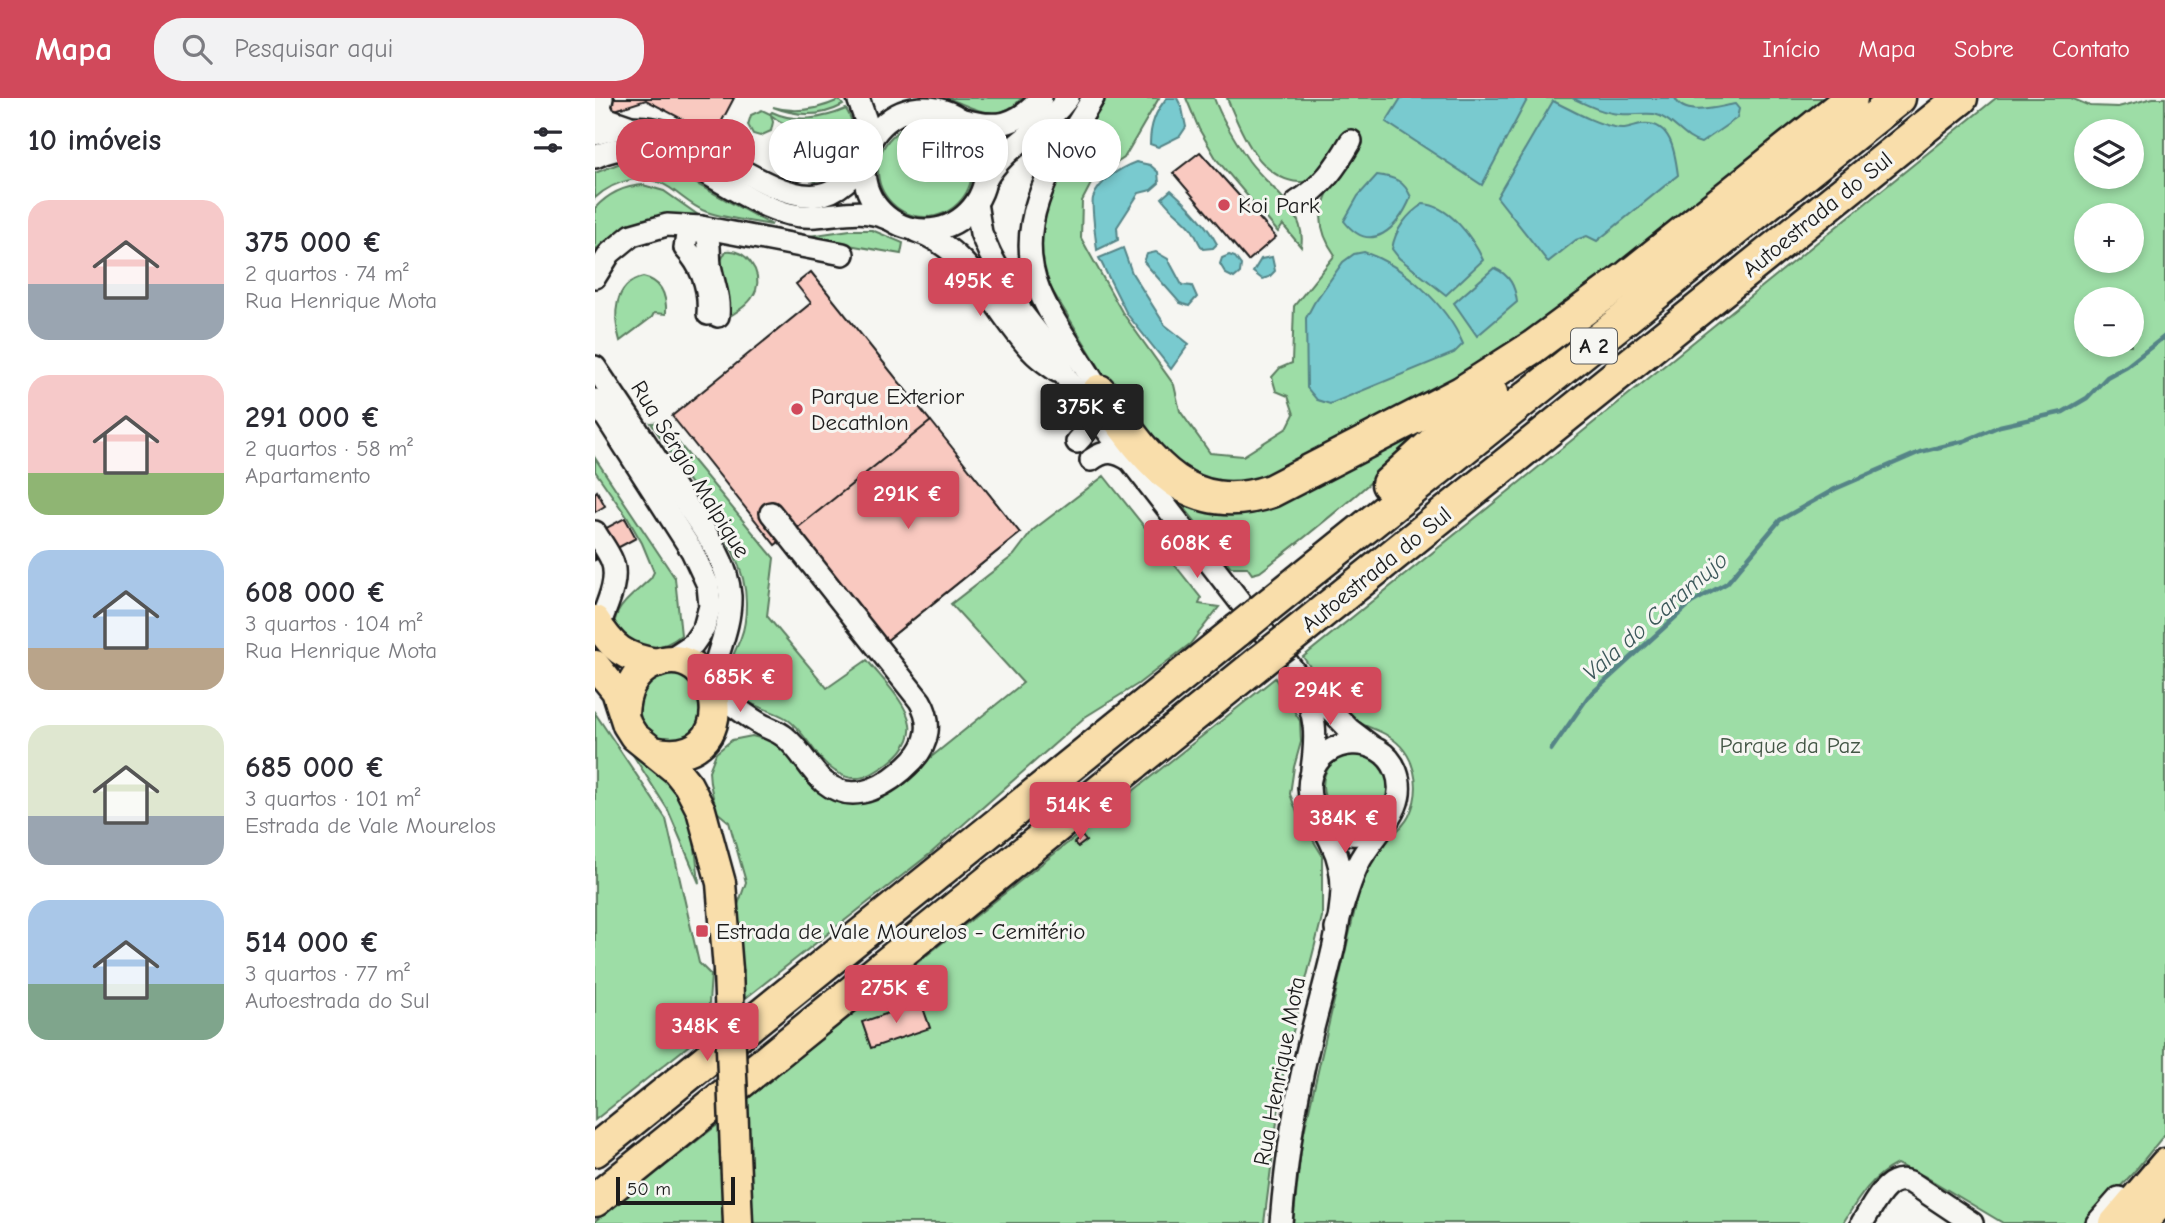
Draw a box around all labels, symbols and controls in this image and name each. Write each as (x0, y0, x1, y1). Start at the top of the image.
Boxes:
search box (154, 18, 644, 81)
text: Mapa (35, 30, 112, 68)
icon: search (178, 30, 216, 68)
text: Pesquisar aqui (234, 34, 393, 64)
text: Início (1762, 35, 1820, 63)
text: Mapa (1858, 35, 1916, 63)
text: Sobre (1954, 35, 2014, 63)
text: Contato (2052, 35, 2130, 63)
chip: Comprar (616, 119, 755, 182)
chip: Alugar (769, 119, 883, 182)
chip: Filtros (897, 119, 1008, 182)
chip: Novo (1022, 119, 1121, 182)
map controls (2074, 119, 2144, 357)
button: layers (2074, 119, 2144, 189)
icon: filters (529, 121, 567, 159)
text: 10 imóveis (28, 123, 161, 158)
street label: Autoestrada do Sul (1737, 146, 1898, 283)
place label: Koi Park (1238, 192, 1320, 219)
marker: Koi Park (1216, 197, 1232, 213)
button: + (2074, 203, 2144, 273)
text: 375 000 € (245, 225, 383, 260)
icon: home (84, 228, 168, 312)
pin: 495K € (923, 258, 1037, 318)
text: 2 quartos · 74 m² (245, 260, 409, 287)
text: 495K € (944, 267, 1016, 294)
text: Rua Henrique Mota (245, 287, 437, 314)
button: − (2074, 287, 2144, 357)
road number: A 2 (1571, 328, 1617, 364)
street label: Rua Sérgio Malpique (625, 376, 756, 563)
place label: Parque Exterior Decathlon (811, 383, 965, 436)
pin: 375K € (1035, 384, 1149, 444)
text: 375K € (1057, 393, 1127, 420)
text: 291 000 € (245, 400, 381, 435)
marker: Parque Exterior Decathlon (789, 401, 805, 417)
icon: home (84, 403, 168, 487)
text: 2 quartos · 58 m² (245, 435, 413, 462)
text: Apartamento (245, 462, 371, 489)
pin: 291K € (851, 472, 965, 531)
text: 291K € (873, 480, 943, 507)
street label: Autoestrada do Sul (1296, 501, 1457, 638)
pin: 608K € (1140, 520, 1254, 580)
text: 608K € (1160, 529, 1234, 556)
water label: Vala do Caramujo (1577, 545, 1733, 687)
text: 608 000 € (245, 575, 387, 610)
icon: home (84, 578, 168, 662)
text: 3 quartos · 104 m² (245, 610, 423, 637)
text: Rua Henrique Mota (245, 637, 437, 664)
pin: 685K € (683, 654, 797, 714)
text: 685K € (703, 663, 777, 690)
pin: 294K € (1273, 668, 1387, 727)
text: 294K € (1294, 676, 1366, 703)
park label: Parque da Paz (1720, 732, 1860, 759)
text: 685 000 € (245, 750, 386, 785)
icon: home (84, 753, 168, 837)
pin: 514K € (1023, 782, 1137, 842)
text: 3 quartos · 101 m² (245, 785, 421, 812)
text: 514K € (1046, 791, 1114, 818)
pin: 384K € (1288, 796, 1402, 855)
text: 384K € (1310, 804, 1380, 831)
text: Estrada de Vale Mourelos (245, 812, 496, 839)
place label: Estrada de Vale Mourelos - Cemitério (716, 918, 1085, 945)
marker: Estrada de Vale Mourelos - Cemitério (694, 923, 710, 939)
text: 514 000 € (245, 925, 380, 960)
icon: home (84, 928, 168, 1012)
text: 3 quartos · 77 m² (245, 960, 410, 987)
pin: 275K € (839, 965, 953, 1025)
text: 275K € (861, 974, 931, 1001)
street label: Rua Henrique Mota (1248, 974, 1311, 1168)
text: Autoestrada do Sul (245, 987, 430, 1014)
pin: 348K € (650, 1004, 764, 1063)
text: 348K € (672, 1012, 742, 1039)
scale bar (616, 1174, 735, 1206)
text: 50 m (627, 1178, 671, 1200)

